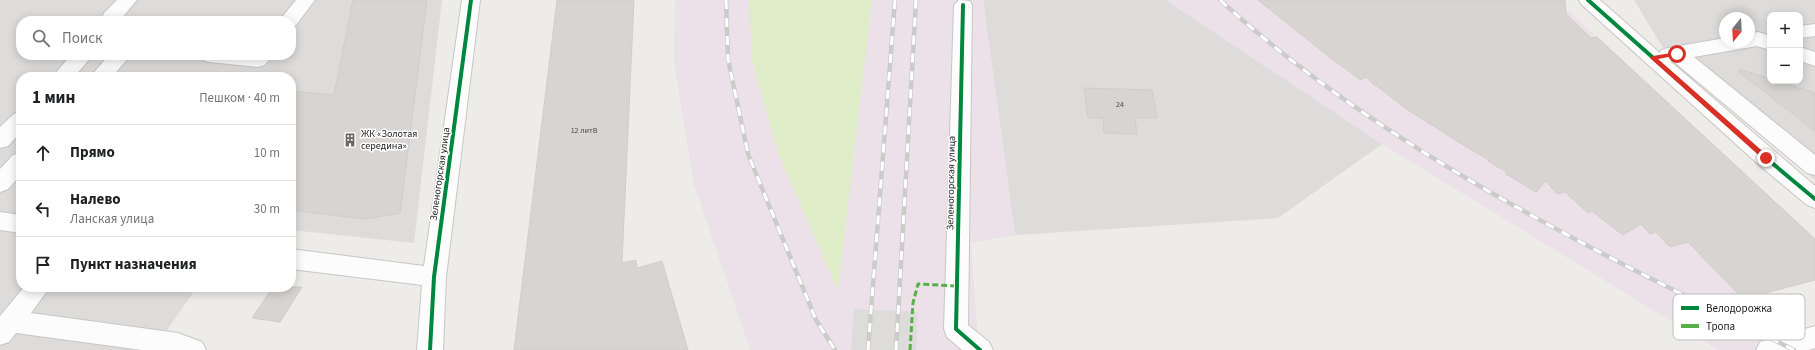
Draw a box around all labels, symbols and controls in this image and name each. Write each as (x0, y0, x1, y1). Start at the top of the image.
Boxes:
north arrow (1719, 12, 1755, 48)
map controls (1767, 12, 1803, 84)
button: + (1767, 12, 1803, 48)
search box (16, 16, 296, 60)
icon: search (30, 27, 52, 49)
text: Поиск (62, 28, 103, 49)
route start (1668, 45, 1686, 63)
button: − (1767, 48, 1803, 84)
text: 1 мин (32, 86, 75, 110)
text: Пешком · 40 m (199, 89, 280, 107)
house number: 24 (1116, 99, 1124, 110)
house number: 12 литВ (571, 125, 598, 136)
street label: Зеленогорская улица (427, 126, 453, 222)
place label: ЖК «Золотая середина» (361, 127, 417, 153)
building icon: ЖК «Золотая середина» (342, 132, 358, 148)
street label: Зеленогорская улица (943, 136, 959, 230)
icon: ahead (32, 142, 54, 164)
text: Прямо (70, 142, 115, 163)
text: 10 m (254, 144, 280, 162)
route end (1757, 149, 1775, 167)
text: Налево (70, 189, 121, 210)
icon: left (32, 198, 54, 220)
text: 30 m (254, 200, 280, 218)
text: Ланская улица (70, 210, 154, 228)
icon: arrive (32, 254, 54, 276)
text: Пункт назначения (70, 254, 197, 275)
legend (1673, 294, 1805, 340)
text: Велодорожка (1706, 301, 1772, 316)
text: Тропа (1706, 319, 1735, 334)

